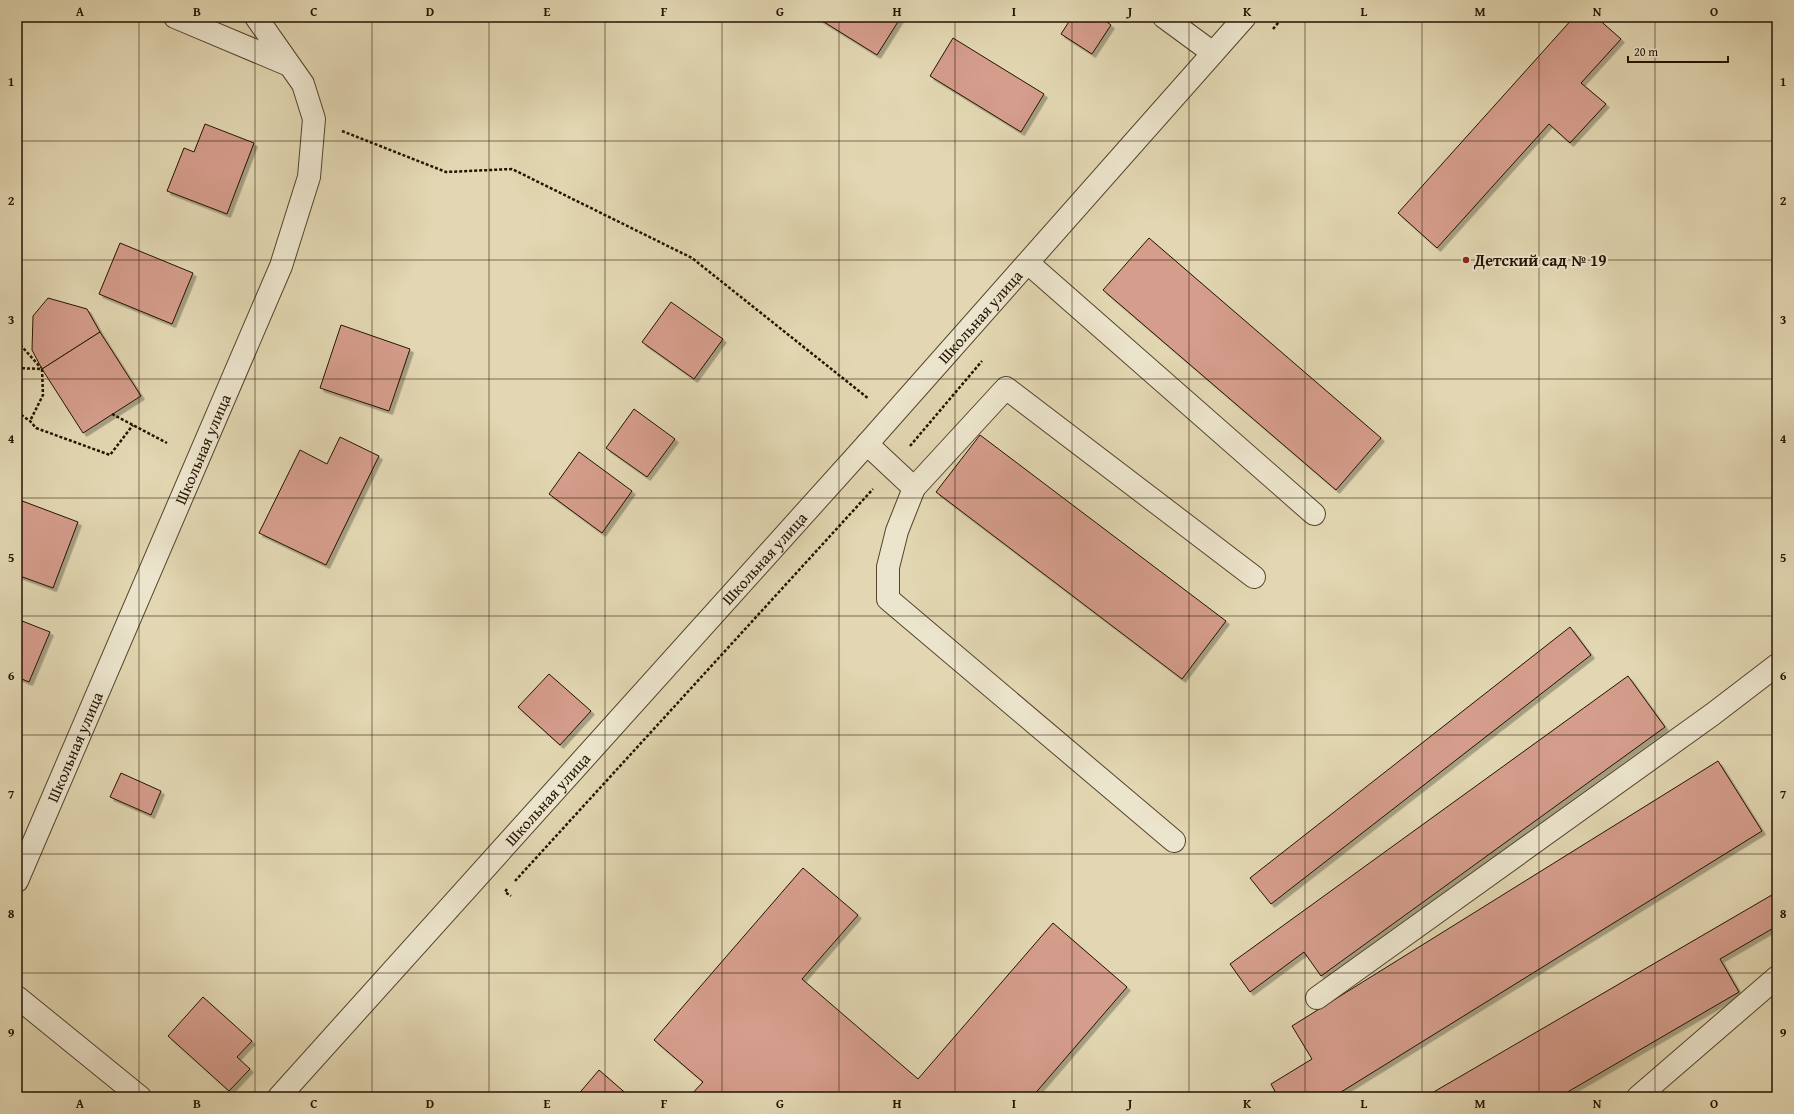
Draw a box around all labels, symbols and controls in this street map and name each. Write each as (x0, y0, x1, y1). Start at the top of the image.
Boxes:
text: A (76, 2, 85, 21)
text: B (193, 2, 201, 21)
text: C (310, 2, 318, 21)
text: D (426, 2, 434, 21)
text: E (544, 2, 551, 21)
text: F (661, 2, 668, 21)
text: G (776, 2, 784, 21)
text: H (892, 2, 902, 21)
text: I (1012, 2, 1016, 21)
text: J (1126, 2, 1133, 21)
text: K (1243, 2, 1252, 21)
text: L (1361, 2, 1368, 21)
text: M (1474, 2, 1486, 21)
text: N (1593, 2, 1602, 21)
text: O (1710, 2, 1718, 21)
scale bar (1628, 38, 1728, 64)
text: 20 m (1634, 43, 1658, 60)
text: 1 (8, 72, 14, 91)
text: 1 (1780, 72, 1786, 91)
text: 2 (8, 191, 15, 210)
text: 2 (1780, 191, 1787, 210)
place label: Детский сад № 19 (1473, 248, 1606, 272)
marker: Детский сад № 19 (1461, 255, 1471, 265)
street label: Школьная улица (932, 264, 1028, 369)
text: 3 (8, 310, 14, 329)
text: 3 (1780, 310, 1786, 329)
street label: Школьная улица (168, 390, 237, 508)
text: 4 (8, 429, 15, 448)
text: 4 (1780, 429, 1787, 448)
street label: Школьная улица (716, 506, 813, 610)
text: 5 (8, 548, 15, 567)
text: 5 (1780, 548, 1787, 567)
text: 6 (8, 666, 15, 685)
text: 6 (1780, 666, 1787, 685)
street label: Школьная улица (40, 688, 109, 806)
street label: Школьная улица (499, 747, 596, 851)
text: 7 (8, 785, 15, 804)
text: 7 (1780, 785, 1787, 804)
text: 8 (8, 904, 15, 923)
text: 8 (1780, 904, 1787, 923)
text: 9 (8, 1023, 15, 1042)
text: 9 (1780, 1023, 1787, 1042)
text: A (76, 1094, 85, 1113)
text: B (193, 1094, 201, 1113)
text: C (310, 1094, 318, 1113)
text: D (426, 1094, 434, 1113)
text: E (544, 1094, 551, 1113)
text: F (661, 1094, 668, 1113)
text: G (776, 1094, 784, 1113)
text: H (892, 1094, 902, 1113)
text: I (1012, 1094, 1016, 1113)
text: J (1126, 1094, 1133, 1113)
text: K (1243, 1094, 1252, 1113)
text: L (1361, 1094, 1368, 1113)
text: M (1474, 1094, 1486, 1113)
text: N (1593, 1094, 1602, 1113)
text: O (1710, 1094, 1718, 1113)

